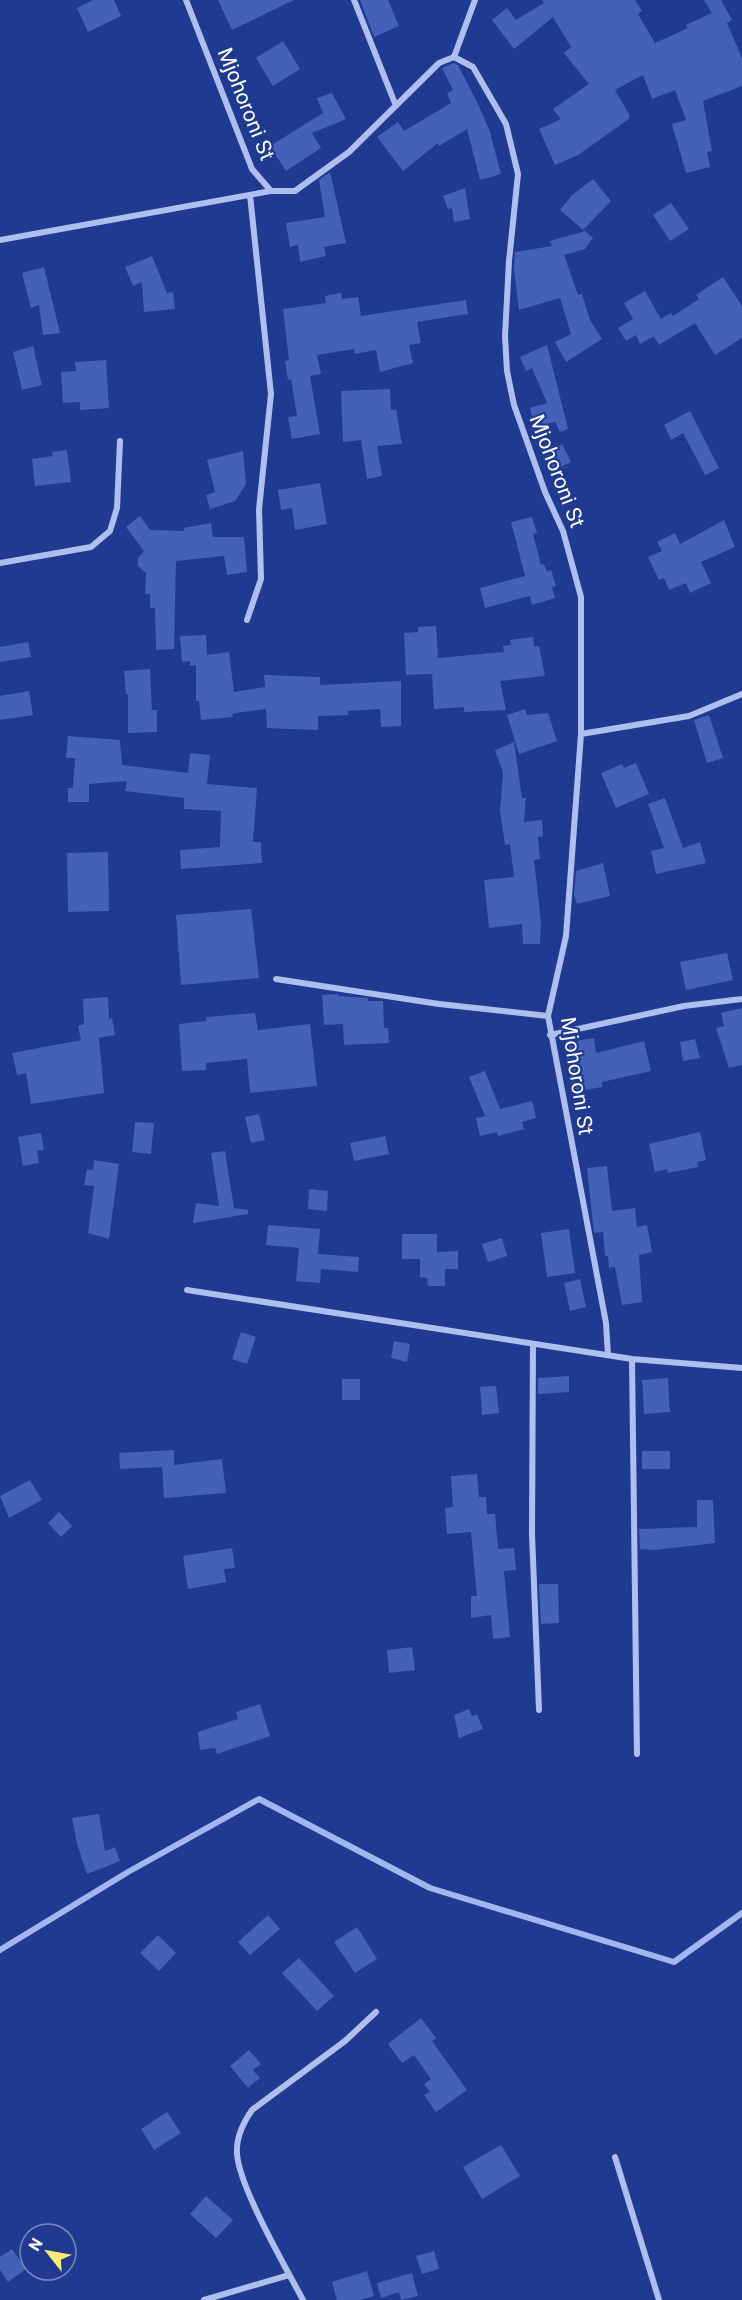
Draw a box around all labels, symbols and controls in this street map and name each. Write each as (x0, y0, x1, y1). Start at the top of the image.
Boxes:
street label: Mjohoroni St (213, 44, 279, 164)
street label: Mjohoroni St (524, 411, 590, 531)
street label: Mjohoroni St (556, 1015, 598, 1137)
north arrow (18, 2222, 78, 2282)
text: N (25, 2235, 47, 2254)

